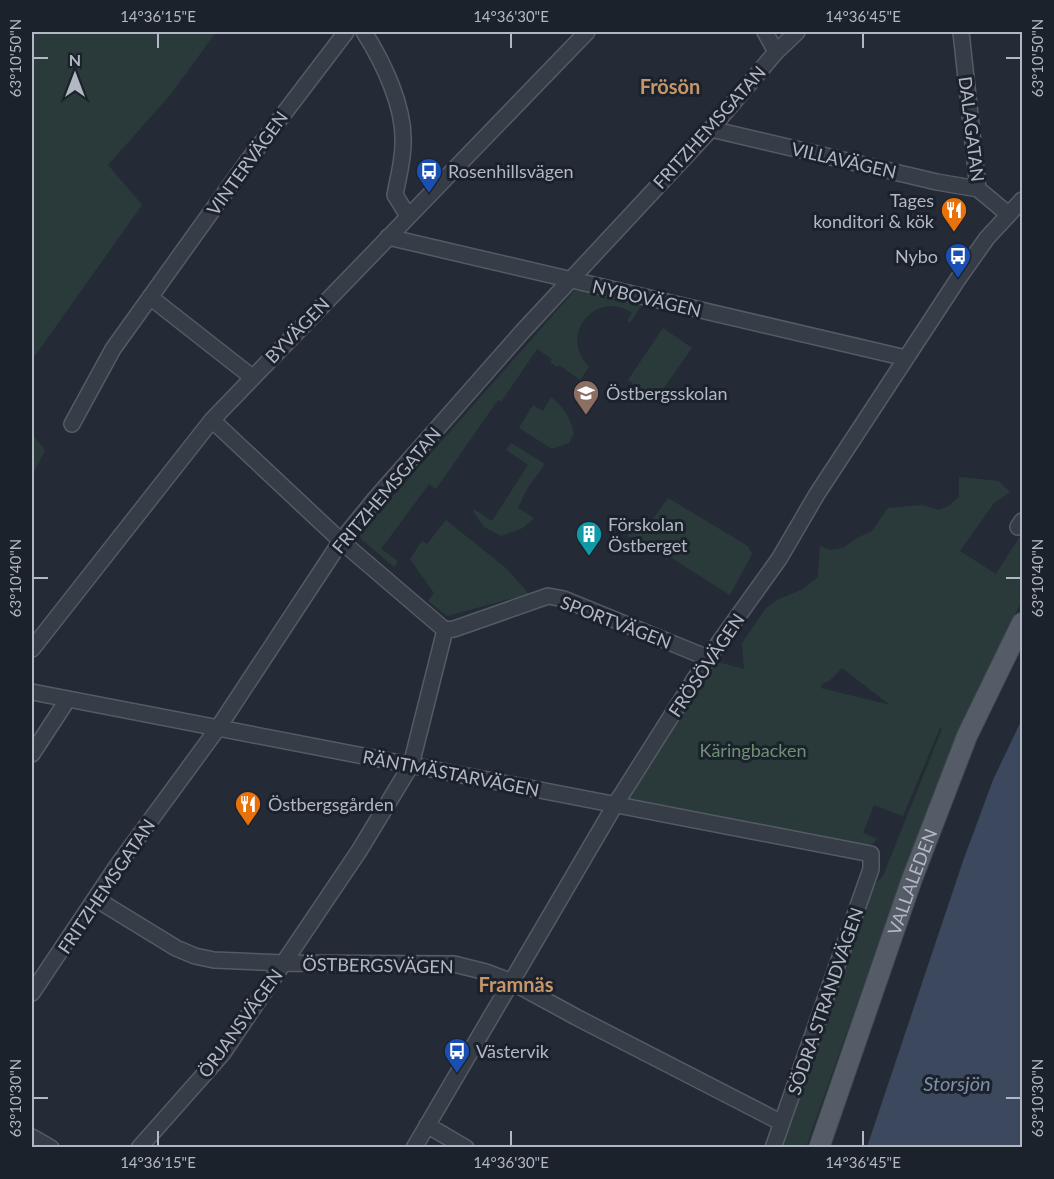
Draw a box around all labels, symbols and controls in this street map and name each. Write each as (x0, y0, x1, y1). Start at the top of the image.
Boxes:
text: 14°36'15"E (120, 7, 196, 25)
text: 14°36'30"E (473, 7, 549, 25)
text: 14°36'45"E (825, 7, 901, 25)
text: 63°10'50"N (6, 19, 24, 97)
text: 63°10'50"N (1028, 19, 1046, 97)
north arrow (45, 45, 105, 105)
text: N (69, 50, 81, 69)
street label: FRITZHEMSGATAN (648, 61, 770, 193)
district label: Frösön (640, 74, 700, 98)
street label: DALAGATAN (955, 75, 989, 183)
street label: VINTERVÄGEN (202, 107, 292, 219)
street label: VILLAVÄGEN (789, 137, 899, 183)
bus stop icon: Rosenhillsvägen (414, 156, 444, 194)
place label: Rosenhillsvägen (448, 160, 574, 182)
place label: Tages konditori & kök (813, 189, 935, 232)
restaurant icon: Tages konditori & kök (939, 195, 969, 233)
bus stop icon: Nybo (943, 241, 973, 279)
place label: Nybo (895, 245, 938, 267)
street label: NYBOVÄGEN (590, 275, 704, 321)
street label: BYVÄGEN (260, 293, 334, 367)
school or university icon: Östbergsskolan (571, 378, 601, 416)
place label: Östbergsskolan (606, 382, 727, 404)
street label: FRITZHEMSGATAN (327, 422, 445, 558)
place label: Förskolan Östberget (608, 513, 688, 556)
building icon: Förskolan Östberget (574, 519, 604, 557)
text: 63°10'40"N (6, 539, 24, 617)
text: 63°10'40"N (1028, 539, 1046, 617)
street label: SPORTVÄGEN (558, 591, 674, 653)
street label: FRÖSÖVÄGEN (663, 609, 749, 721)
park label: Käringbacken (700, 739, 806, 761)
street label: RÄNTMÄSTARVÄGEN (361, 745, 541, 801)
restaurant icon: Östbergsgården (233, 789, 263, 827)
place label: Östbergsgården (268, 793, 394, 815)
street label: FRITZHEMSGATAN (53, 814, 159, 958)
street label: VALLALEDEN (883, 825, 941, 938)
street label: SÖDRA STRANDVÄGEN (783, 904, 867, 1098)
street label: ÖSTBERGSVÄGEN (302, 953, 454, 977)
street label: ÖRJANSVÄGEN (193, 964, 287, 1082)
district label: Framnäs (479, 972, 554, 996)
bus stop icon: Västervik (442, 1036, 472, 1074)
place label: Västervik (476, 1040, 550, 1062)
text: 63°10'30"N (6, 1059, 24, 1137)
text: 63°10'30"N (1028, 1059, 1046, 1137)
water label: Storsjön (923, 1071, 991, 1095)
text: 14°36'15"E (120, 1153, 196, 1171)
text: 14°36'30"E (473, 1153, 549, 1171)
text: 14°36'45"E (825, 1153, 901, 1171)

